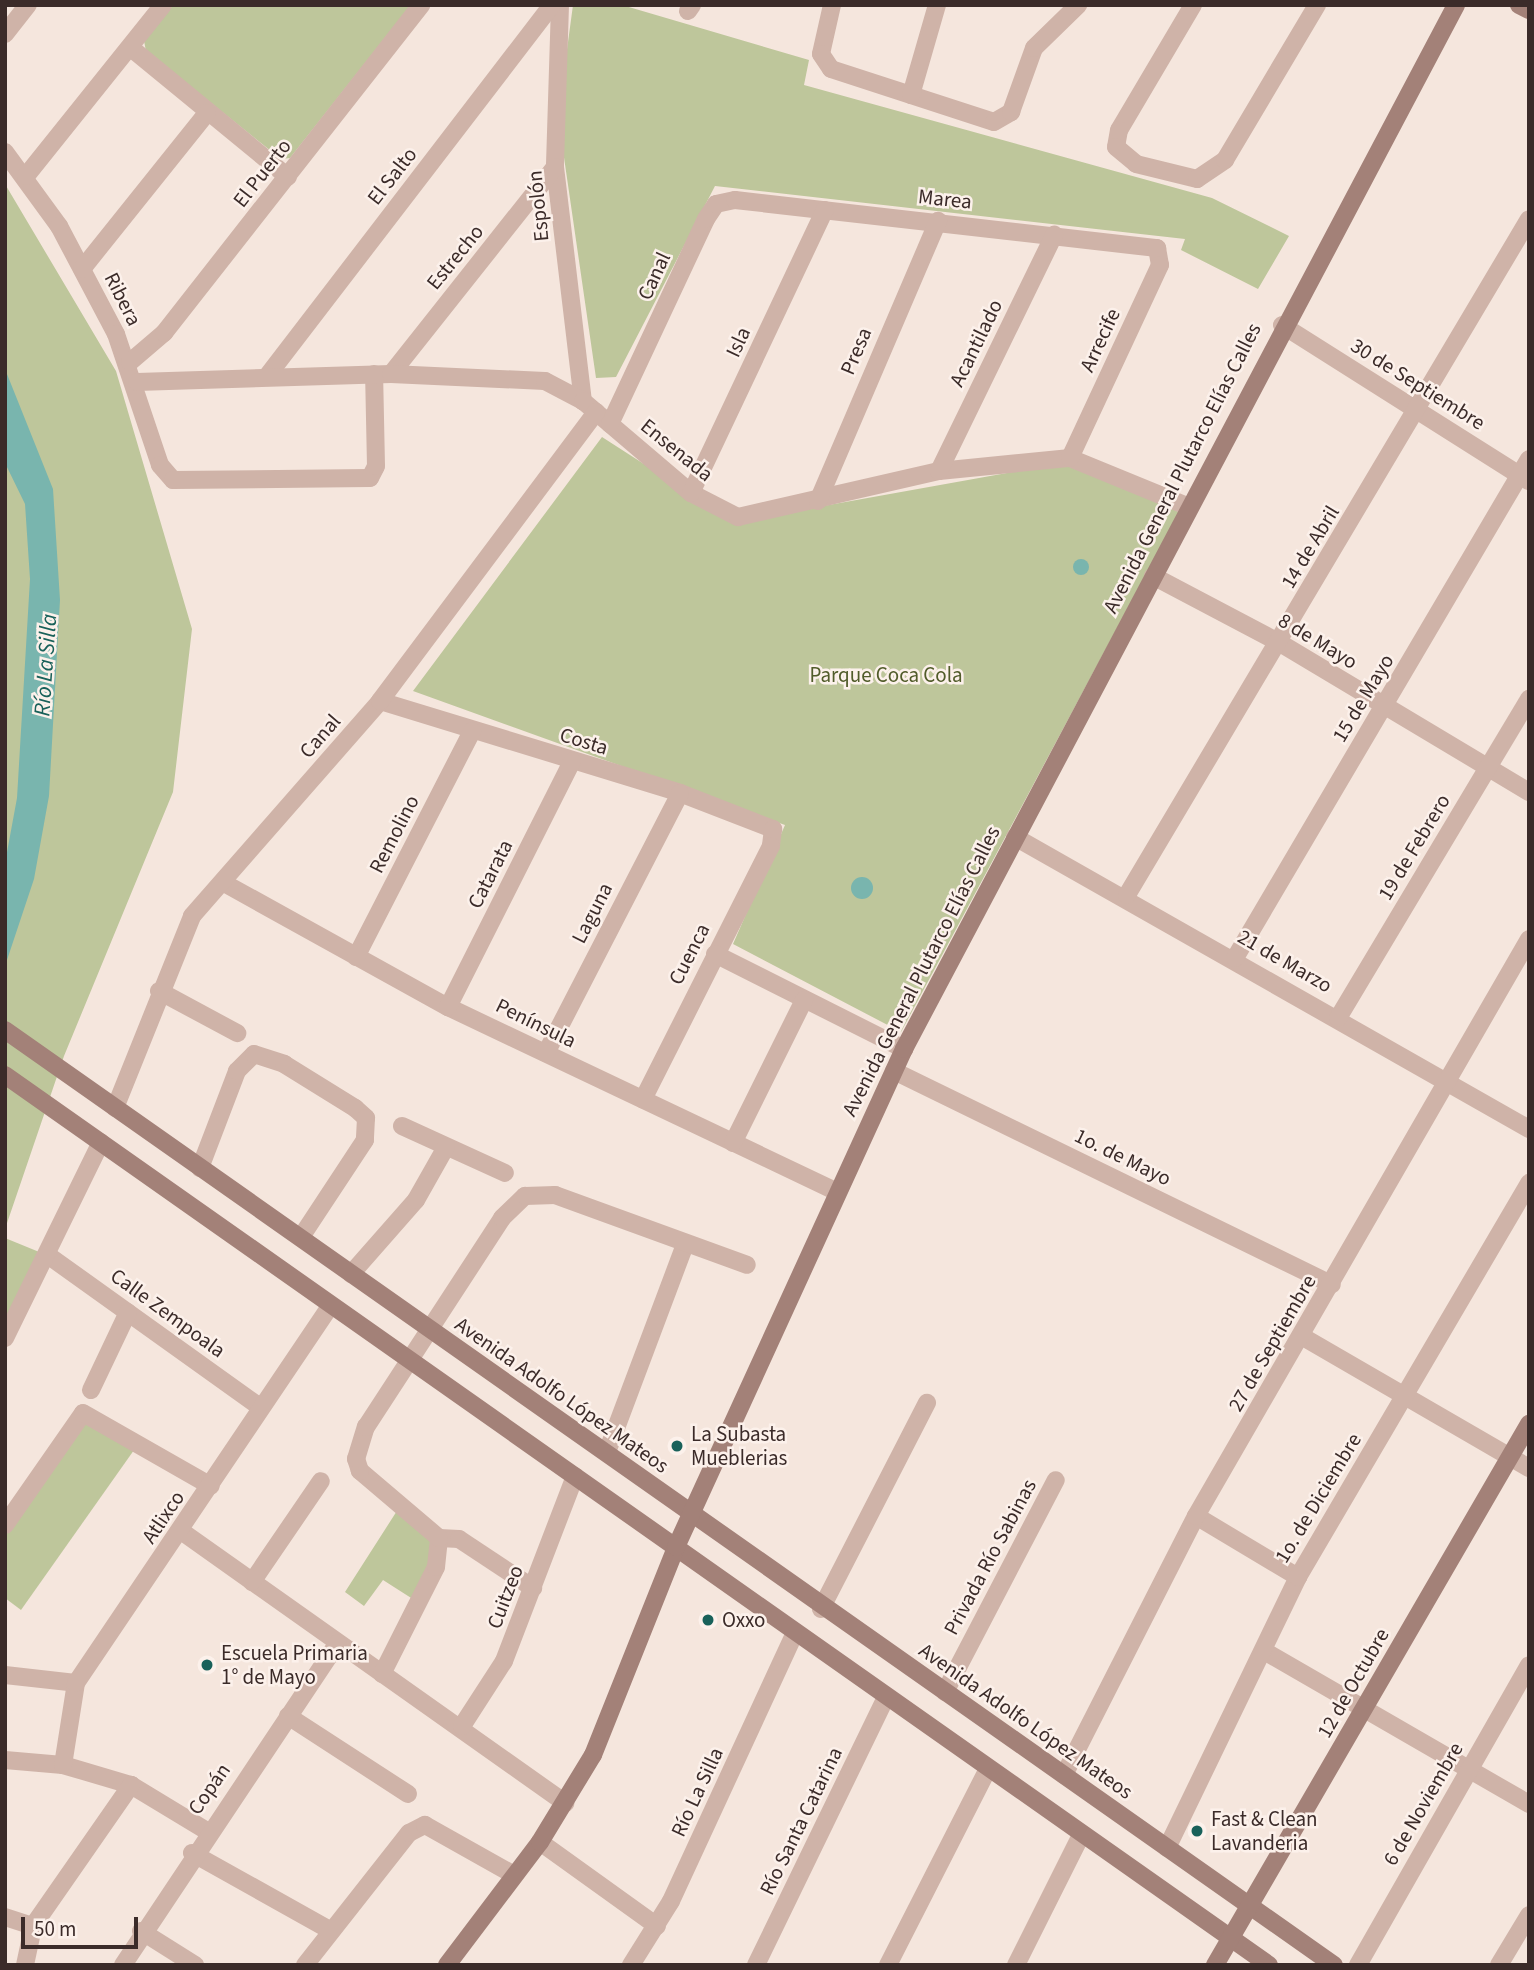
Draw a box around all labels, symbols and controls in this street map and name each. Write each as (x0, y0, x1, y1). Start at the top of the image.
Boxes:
street label: El Puerto (227, 134, 297, 212)
street label: El Salto (362, 142, 422, 210)
street label: Espolón (522, 169, 554, 243)
street label: Marea (917, 184, 973, 214)
street label: Estrecho (421, 219, 489, 295)
street label: Canal (632, 248, 676, 304)
street label: Ribera (99, 268, 147, 330)
street label: Acantilado (944, 295, 1008, 391)
street label: Arrecife (1074, 304, 1126, 376)
street label: Avenida General Plutarco Elías Calles (1098, 319, 1266, 617)
street label: Isla (720, 323, 756, 361)
street label: Presa (835, 324, 877, 378)
street label: 30 de Septiembre (1346, 333, 1490, 435)
street label: Ensenada (636, 413, 718, 487)
street label: 14 de Abril (1275, 501, 1345, 593)
street label: 8 de Mayo (1274, 608, 1362, 674)
water label: Río La Silla (29, 613, 63, 717)
street label: 15 de Mayo (1327, 649, 1399, 747)
park label: Parque Coca Cola (809, 662, 963, 688)
street label: Canal (294, 709, 346, 763)
street label: Costa (557, 722, 611, 760)
street label: 19 de Febrero (1372, 789, 1456, 905)
street label: Remolino (364, 791, 424, 877)
street label: Avenida General Plutarco Elías Calles (837, 822, 1005, 1120)
street label: Catarata (462, 835, 518, 913)
street label: Laguna (566, 878, 618, 948)
street label: Cuenca (663, 919, 715, 989)
street label: 21 de Marzo (1233, 924, 1337, 998)
street label: Península (492, 993, 580, 1053)
street label: 1o. de Mayo (1071, 1123, 1175, 1191)
street label: Calle Zempoala (106, 1263, 230, 1363)
street label: 27 de Septiembre (1223, 1270, 1321, 1416)
street label: Avenida Adolfo López Mateos (450, 1311, 674, 1479)
place label: La Subasta Mueblerias (691, 1421, 787, 1471)
street label: 1o. de Diciembre (1269, 1428, 1367, 1568)
marker: La Subasta Mueblerias (669, 1438, 685, 1454)
street label: Privada Río Sabinas (938, 1475, 1042, 1639)
street label: Atlixco (136, 1486, 190, 1548)
street label: Cuitzeo (481, 1562, 529, 1632)
place label: Oxxo (722, 1607, 765, 1633)
marker: Oxxo (700, 1612, 716, 1628)
street label: 12 de Octubre (1312, 1624, 1394, 1742)
street label: Avenida Adolfo López Mateos (914, 1637, 1138, 1805)
place label: Escuela Primaria 1° de Mayo (221, 1640, 368, 1690)
marker: Escuela Primaria 1° de Mayo (199, 1657, 215, 1673)
street label: 6 de Noviembre (1378, 1738, 1468, 1870)
street label: Río La Silla (665, 1743, 729, 1841)
street label: Río Santa Catarina (754, 1743, 848, 1899)
street label: Copán (182, 1759, 236, 1819)
place label: Fast & Clean Lavanderia (1211, 1806, 1317, 1856)
marker: Fast & Clean Lavanderia (1189, 1823, 1205, 1839)
scale bar (24, 1904, 142, 1948)
text: 50 m (34, 1914, 76, 1944)

